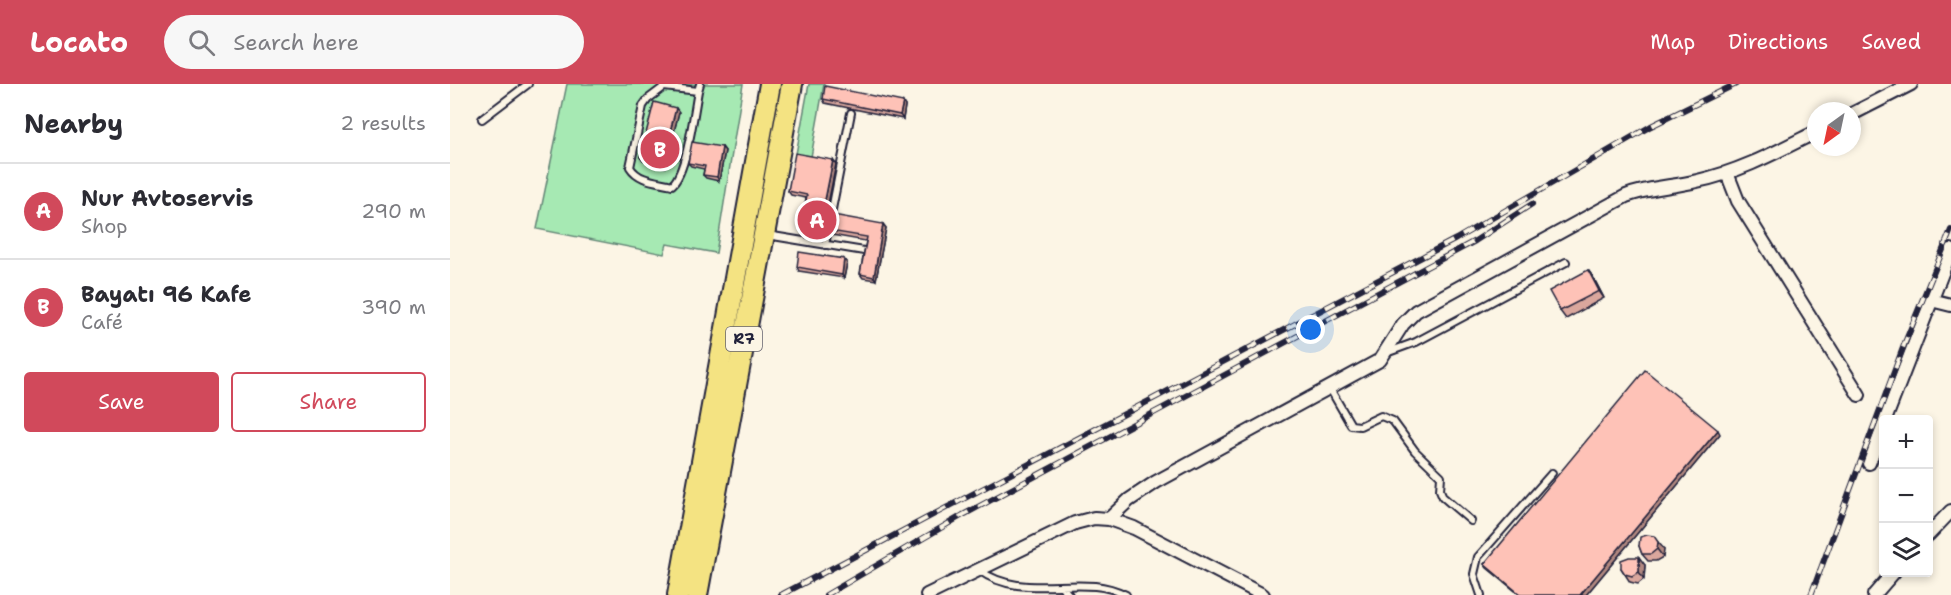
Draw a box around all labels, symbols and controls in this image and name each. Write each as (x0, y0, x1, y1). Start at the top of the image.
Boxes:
search box (164, 15, 584, 69)
text: Locato (30, 23, 128, 61)
icon: search (185, 26, 218, 59)
text: Search here (233, 28, 359, 57)
text: Map (1650, 28, 1695, 56)
text: Directions (1728, 28, 1828, 56)
text: Saved (1861, 28, 1921, 56)
north arrow (1807, 102, 1861, 156)
text: Nearby (24, 106, 123, 141)
text: 2 results (340, 110, 426, 136)
pin: B (640, 126, 680, 172)
text: Nur Avtoservis (81, 184, 253, 213)
text: A (36, 198, 51, 224)
text: 290 m (361, 198, 426, 224)
pin: A (798, 198, 836, 242)
text: Shop (81, 213, 128, 239)
text: Bayatı 96 Kafe (81, 280, 251, 309)
text: B (37, 294, 50, 320)
text: 390 m (361, 294, 426, 320)
text: Café (81, 309, 123, 335)
your location (1296, 315, 1325, 344)
road number: R7 (726, 327, 762, 351)
button: Save (24, 372, 219, 432)
button: Share (231, 372, 426, 432)
map controls (1879, 415, 1933, 577)
button: + (1879, 415, 1933, 469)
button: − (1879, 469, 1933, 523)
button: layers (1879, 523, 1933, 577)

